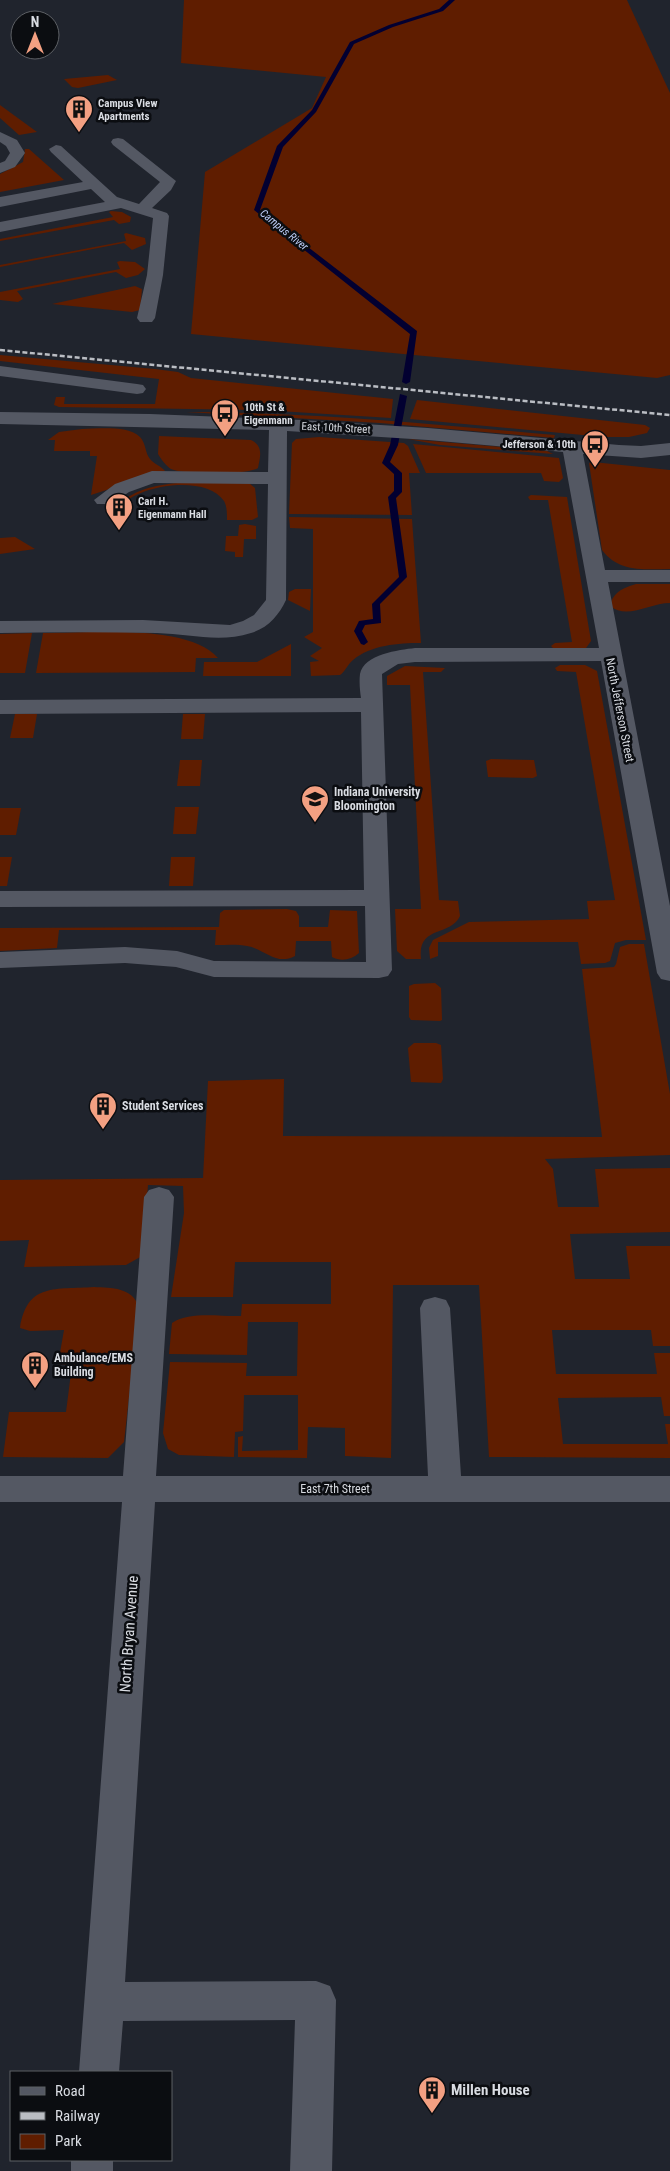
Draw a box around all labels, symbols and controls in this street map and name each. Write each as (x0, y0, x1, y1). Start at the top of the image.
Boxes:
north arrow (10, 10, 60, 60)
text: N (31, 14, 39, 30)
building icon: Campus View Apartments (64, 94, 94, 133)
place label: Campus View Apartments (98, 97, 157, 123)
water label: Campus River (257, 207, 311, 254)
bus stop icon: 10th St & Eigenmann (210, 398, 240, 437)
place label: 10th St & Eigenmann (244, 401, 293, 427)
street label: East 10th Street (301, 420, 371, 436)
bus stop icon: Jefferson & 10th (580, 429, 610, 468)
place label: Jefferson & 10th (502, 438, 576, 451)
building icon: Carl H. Eigenmann Hall (104, 492, 134, 531)
place label: Carl H. Eigenmann Hall (138, 495, 207, 521)
street label: North Jefferson Street (603, 657, 637, 764)
school or university icon: Indiana University Bloomington (300, 784, 330, 823)
place label: Indiana University Bloomington (334, 785, 421, 813)
building icon: Student Services (88, 1091, 118, 1130)
place label: Student Services (122, 1099, 204, 1113)
building icon: Ambulance/EMS Building (20, 1350, 50, 1389)
place label: Ambulance/EMS Building (54, 1351, 133, 1379)
street label: East 7th Street (300, 1482, 370, 1496)
street label: North Bryan Avenue (116, 1575, 142, 1693)
legend (10, 2071, 172, 2161)
building icon: Millen House (417, 2075, 447, 2114)
place label: Millen House (451, 2081, 530, 2099)
text: Road (55, 2082, 85, 2100)
text: Railway (55, 2107, 100, 2125)
text: Park (55, 2132, 82, 2150)

